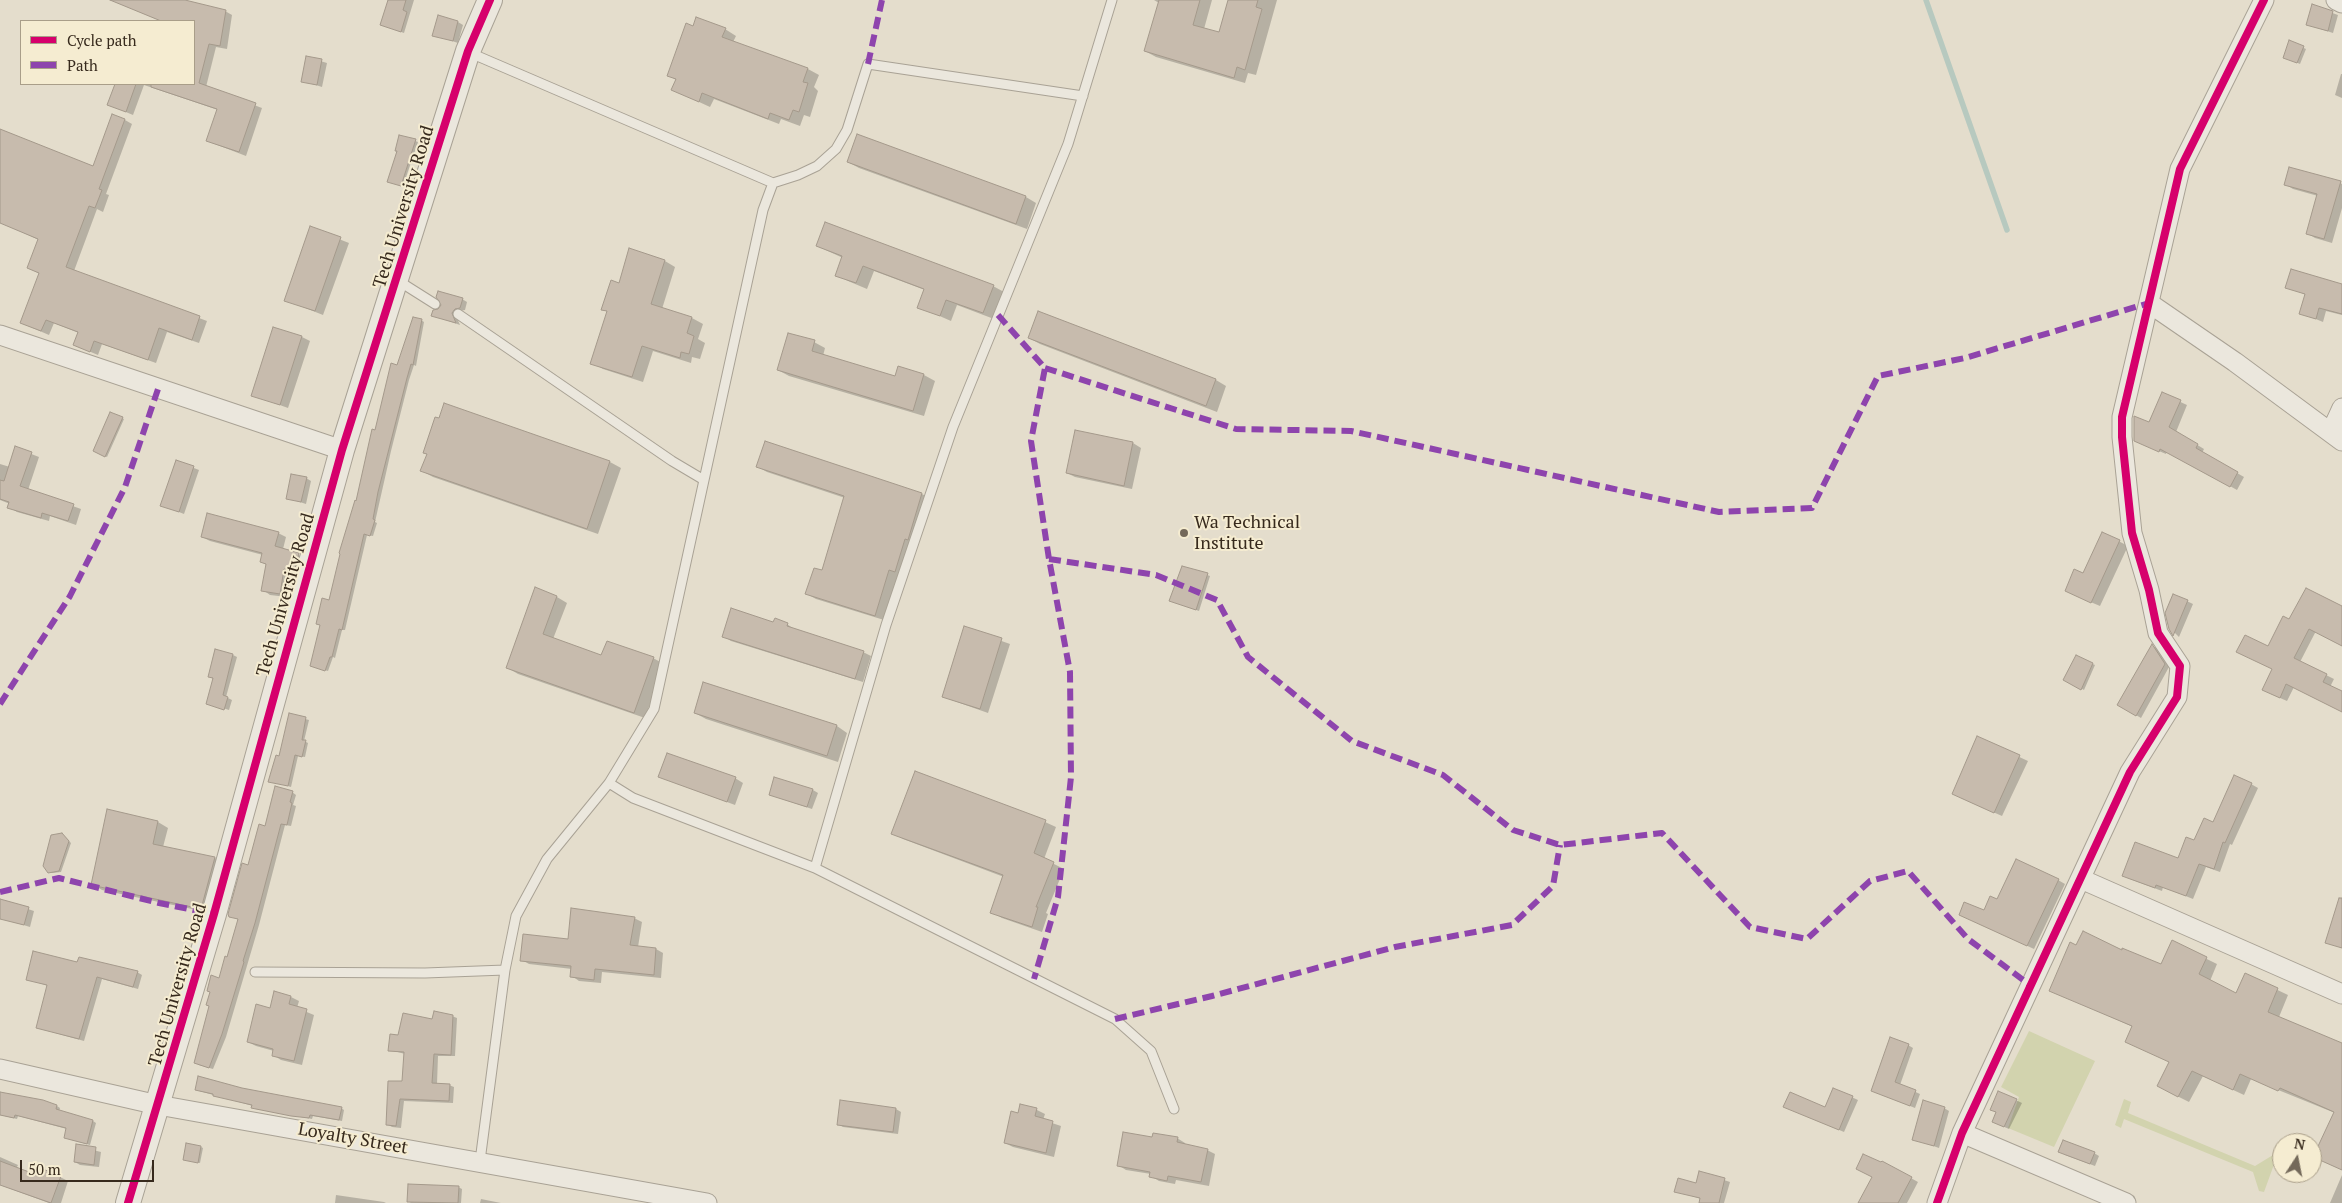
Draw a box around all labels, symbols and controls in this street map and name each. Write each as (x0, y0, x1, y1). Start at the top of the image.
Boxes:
legend (20, 20, 195, 85)
text: Cycle path (67, 30, 137, 50)
text: Path (67, 55, 98, 75)
street label: Tech University Road (369, 123, 439, 291)
street label: Tech University Road (252, 511, 320, 679)
place label: Wa Technical Institute (1194, 512, 1300, 554)
marker: Wa Technical Institute (1178, 527, 1190, 539)
street label: Tech University Road (144, 901, 212, 1069)
street label: Loyalty Street (296, 1119, 410, 1159)
north arrow (2272, 1133, 2322, 1183)
text: N (2293, 1133, 2307, 1154)
scale bar (22, 1150, 156, 1182)
text: 50 m (28, 1159, 61, 1179)

